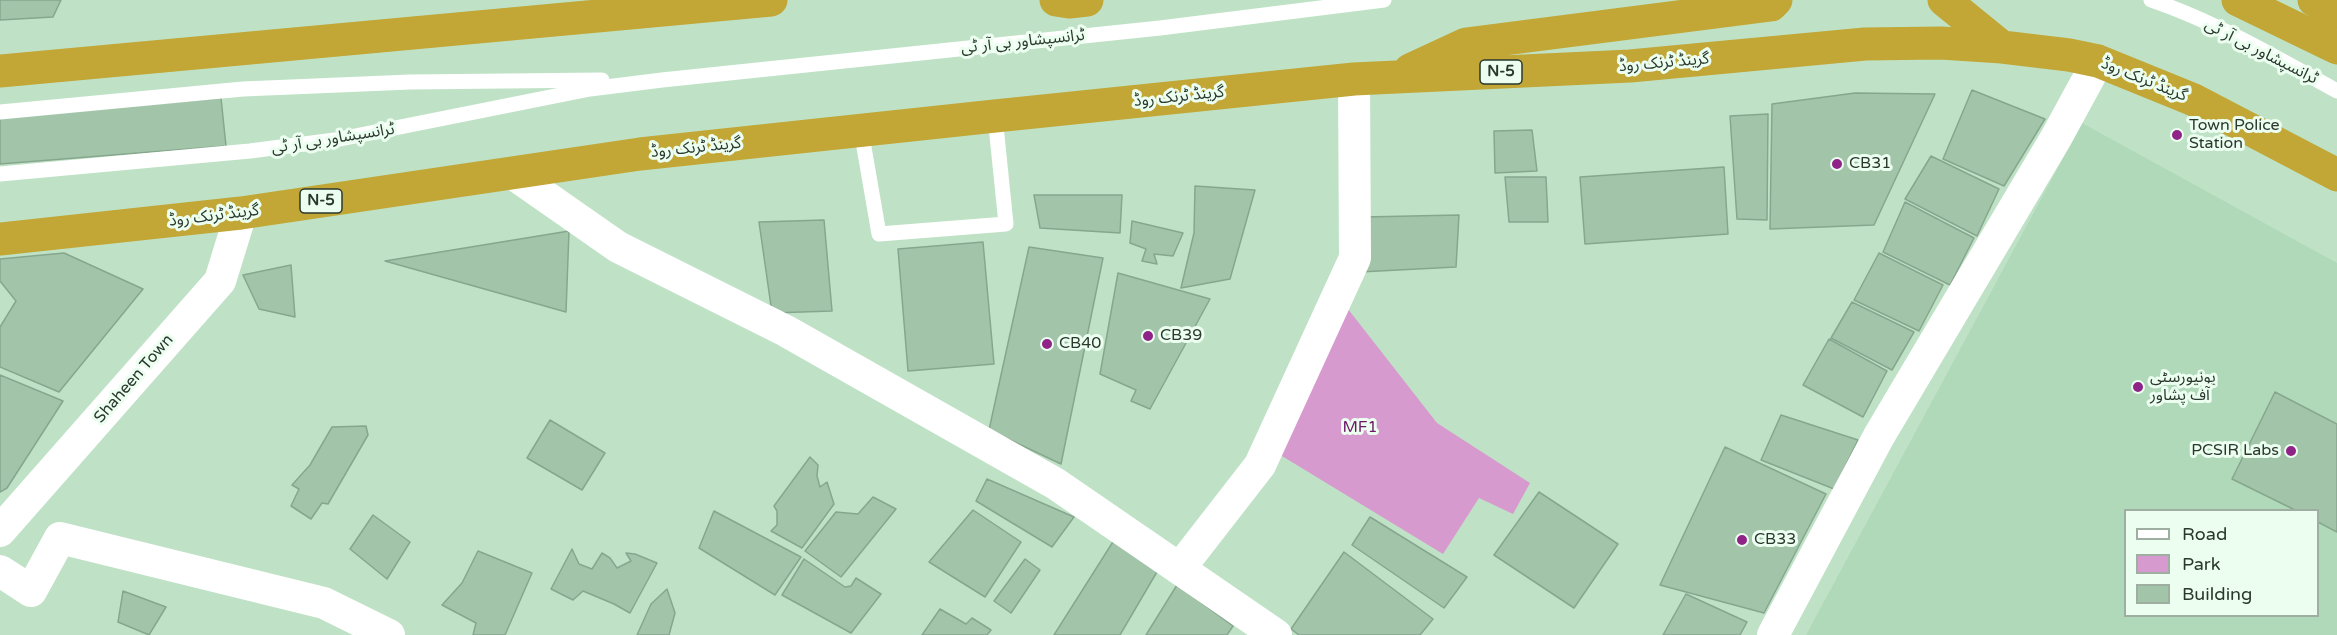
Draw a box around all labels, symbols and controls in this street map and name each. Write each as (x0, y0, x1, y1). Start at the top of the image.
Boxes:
street label: ٹرانسپشاور بی آر ٹی (2201, 15, 2321, 89)
street label: ٹرانسپشاور بی آر ٹی (960, 26, 1086, 58)
street label: گرینڈ ٹرنک روڈ (1618, 49, 1710, 77)
street label: گرینڈ ٹرنک روڈ (2098, 54, 2190, 106)
road number: N-5 (1480, 60, 1522, 84)
street label: گرینڈ ٹرنک روڈ (1133, 83, 1225, 111)
place label: Town Police Station (2189, 116, 2280, 154)
street label: ٹرانسپشاور بی آر ٹی (270, 120, 396, 158)
marker: Town Police Station (2170, 128, 2184, 142)
street label: گرینڈ ٹرنک روڈ (650, 134, 742, 162)
place label: CB31 (1849, 154, 1891, 174)
marker: CB31 (1830, 157, 1844, 171)
road number: N-5 (300, 189, 342, 213)
street label: گرینڈ ٹرنک روڈ (168, 201, 260, 231)
place label: CB39 (1160, 326, 1202, 346)
marker: CB39 (1141, 329, 1155, 343)
street label: Shaheen Town (90, 331, 178, 427)
place label: CB40 (1059, 334, 1101, 354)
marker: CB40 (1040, 337, 1054, 351)
place label: یونیورسٹی آف پشاور (2150, 368, 2216, 406)
marker: یونیورسٹی آف پشاور (2131, 380, 2145, 394)
park label: MF1 (1342, 418, 1378, 438)
place label: PCSIR Labs (2191, 441, 2279, 461)
marker: PCSIR Labs (2284, 444, 2298, 458)
legend (2124, 509, 2319, 617)
text: Road (2182, 523, 2227, 545)
place label: CB33 (1754, 530, 1796, 550)
marker: CB33 (1735, 533, 1749, 547)
text: Park (2182, 553, 2220, 575)
text: Building (2182, 583, 2252, 605)

